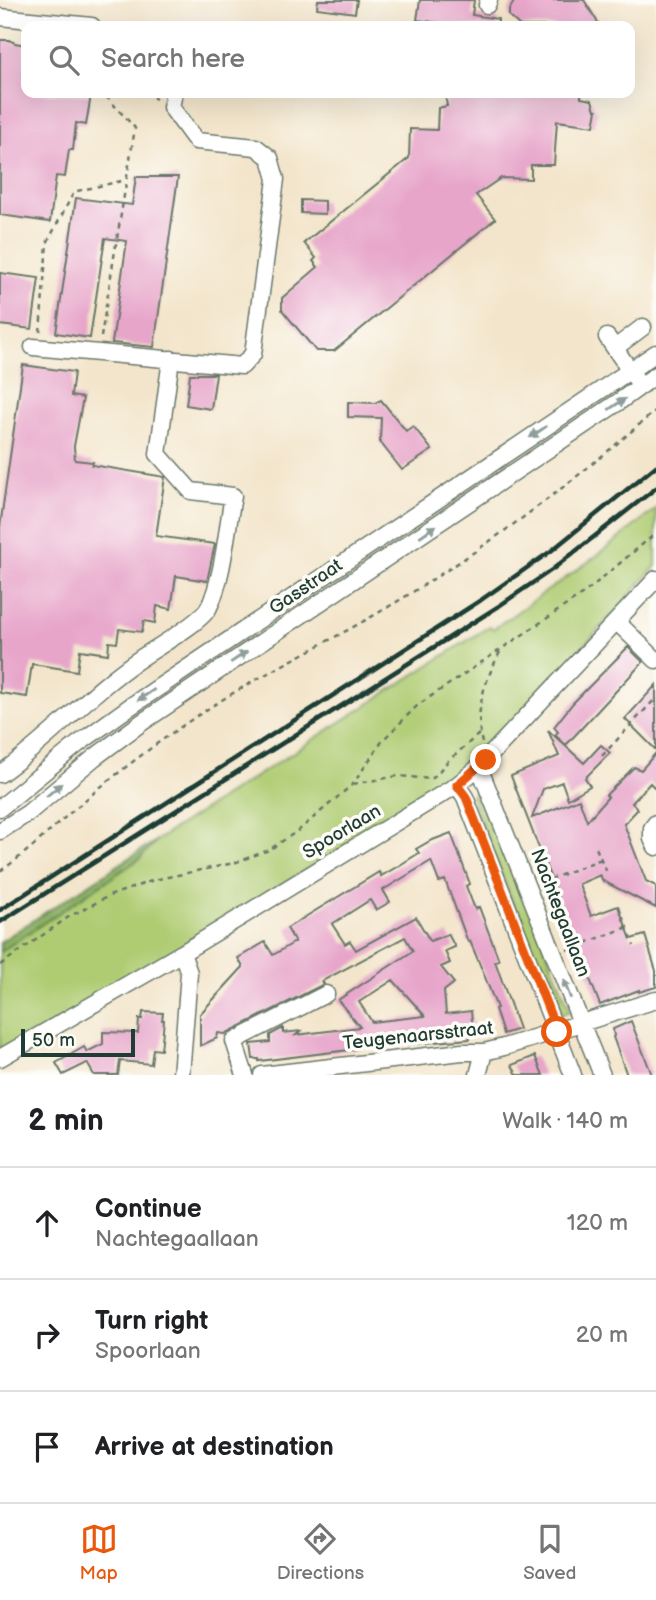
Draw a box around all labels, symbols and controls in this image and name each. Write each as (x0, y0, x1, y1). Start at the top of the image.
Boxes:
search box (21, 21, 635, 98)
icon: search (45, 41, 83, 79)
text: Search here (101, 44, 245, 75)
one-way arrow (607, 398, 626, 411)
one-way arrow (529, 425, 548, 438)
one-way arrow (418, 524, 437, 537)
street label: Gasstraat (265, 554, 347, 620)
one-way arrow (229, 651, 248, 664)
one-way arrow (136, 689, 156, 702)
route end (470, 744, 501, 775)
one-way arrow (46, 783, 63, 798)
street label: Spoorlaan (299, 800, 385, 864)
street label: Nachtegaallaan (525, 846, 595, 980)
one-way arrow (562, 978, 573, 999)
route start (541, 1016, 572, 1047)
street label: Teugenaarsstraat (342, 1017, 494, 1055)
scale bar (21, 1026, 135, 1058)
text: 50 m (32, 1029, 75, 1052)
text: 2 min (28, 1103, 104, 1139)
text: Walk · 140 m (502, 1107, 628, 1135)
text: Continue (95, 1194, 202, 1225)
icon: ahead (28, 1204, 66, 1242)
text: 120 m (567, 1209, 628, 1237)
text: Nachtegaallaan (95, 1225, 259, 1253)
text: Turn right (95, 1306, 208, 1337)
icon: right (28, 1316, 66, 1354)
text: 20 m (576, 1321, 628, 1349)
text: Spoorlaan (95, 1337, 201, 1365)
icon: arrive (28, 1428, 66, 1466)
text: Arrive at destination (95, 1432, 334, 1463)
tab: Map (80, 1520, 118, 1585)
tab: Directions (277, 1520, 364, 1585)
tab: Saved (523, 1520, 576, 1585)

